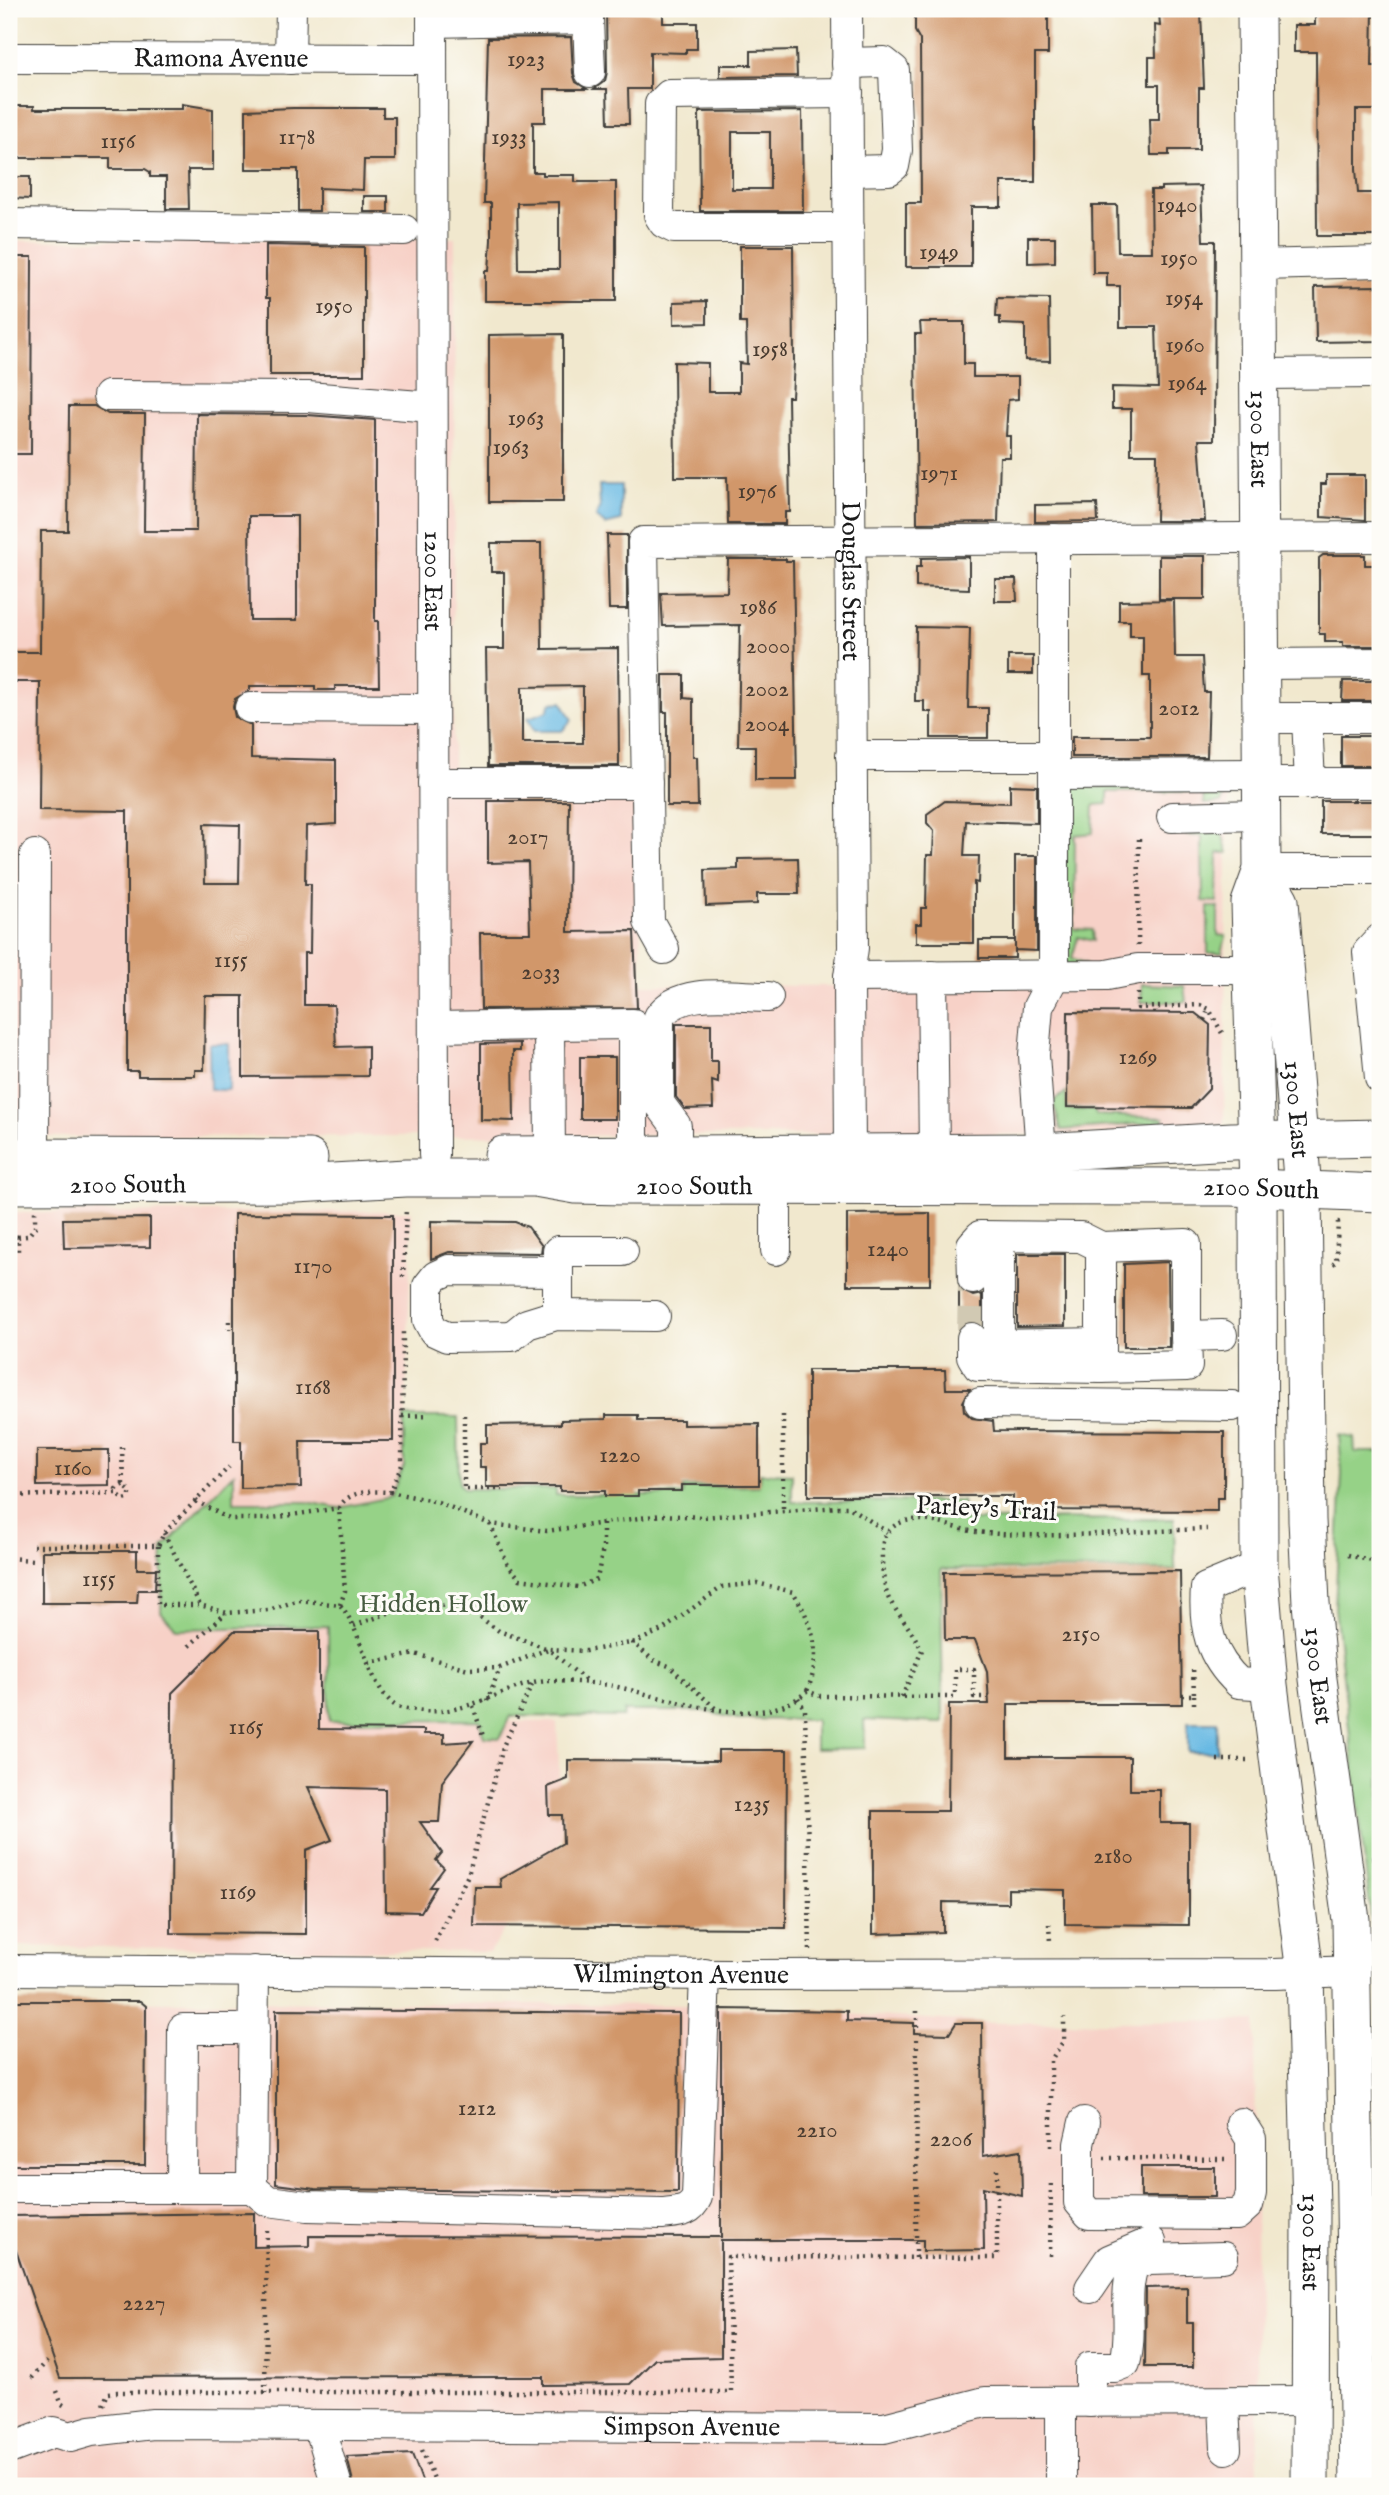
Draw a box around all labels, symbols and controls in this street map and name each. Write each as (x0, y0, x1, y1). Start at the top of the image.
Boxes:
street label: Ramona Avenue (133, 42, 309, 75)
house number: 1923 (507, 45, 545, 74)
house number: 1178 (279, 123, 315, 152)
house number: 1933 (491, 123, 527, 152)
house number: 1156 (100, 127, 137, 156)
house number: 1940 (1156, 191, 1198, 220)
house number: 1949 (919, 238, 959, 267)
house number: 1950 (1160, 244, 1198, 273)
house number: 1954 (1165, 284, 1204, 313)
house number: 1950 (315, 292, 353, 321)
house number: 1960 (1165, 331, 1205, 360)
house number: 1958 (752, 335, 788, 364)
house number: 1964 (1167, 369, 1208, 398)
street label: 1300 East (1242, 390, 1276, 488)
house number: 1963 (508, 404, 544, 433)
house number: 1963 (493, 433, 529, 462)
house number: 1971 (920, 459, 958, 488)
house number: 1976 (737, 477, 778, 506)
street label: Douglas Street (834, 501, 868, 661)
street label: 1200 East (416, 531, 450, 631)
house number: 1986 (739, 593, 778, 622)
house number: 2000 (746, 632, 790, 661)
house number: 2002 (745, 675, 789, 704)
house number: 2012 (1158, 694, 1200, 723)
house number: 2004 (745, 710, 790, 739)
house number: 2017 (507, 823, 549, 852)
house number: 1155 (214, 946, 248, 975)
house number: 2033 (521, 958, 561, 987)
house number: 1269 (1118, 1043, 1158, 1072)
street label: 1300 East (1276, 1059, 1317, 1160)
street label: 2100 South (70, 1168, 186, 1201)
street label: 2100 South (636, 1170, 753, 1203)
street label: 2100 South (1203, 1170, 1320, 1207)
house number: 1240 (867, 1235, 909, 1264)
house number: 1170 (293, 1252, 333, 1281)
house number: 1168 (295, 1373, 331, 1402)
house number: 1220 (599, 1441, 641, 1470)
house number: 1160 (54, 1454, 92, 1483)
street label: Parley's Trail (915, 1489, 1058, 1529)
house number: 1155 (82, 1565, 116, 1594)
park label: Hidden Hollow (358, 1588, 528, 1621)
house number: 2150 (1062, 1620, 1100, 1649)
street label: 1300 East (1297, 1626, 1341, 1727)
house number: 1165 (228, 1713, 264, 1742)
house number: 1235 (734, 1790, 770, 1819)
house number: 2180 (1093, 1842, 1133, 1871)
house number: 1169 (220, 1878, 256, 1907)
street label: Wilmington Avenue (573, 1957, 789, 1992)
house number: 1212 (458, 2094, 496, 2123)
house number: 2210 (796, 2116, 838, 2145)
house number: 2206 (930, 2125, 974, 2154)
street label: 1300 East (1294, 2193, 1328, 2291)
house number: 2227 (123, 2289, 165, 2318)
street label: Simpson Avenue (603, 2410, 780, 2444)

